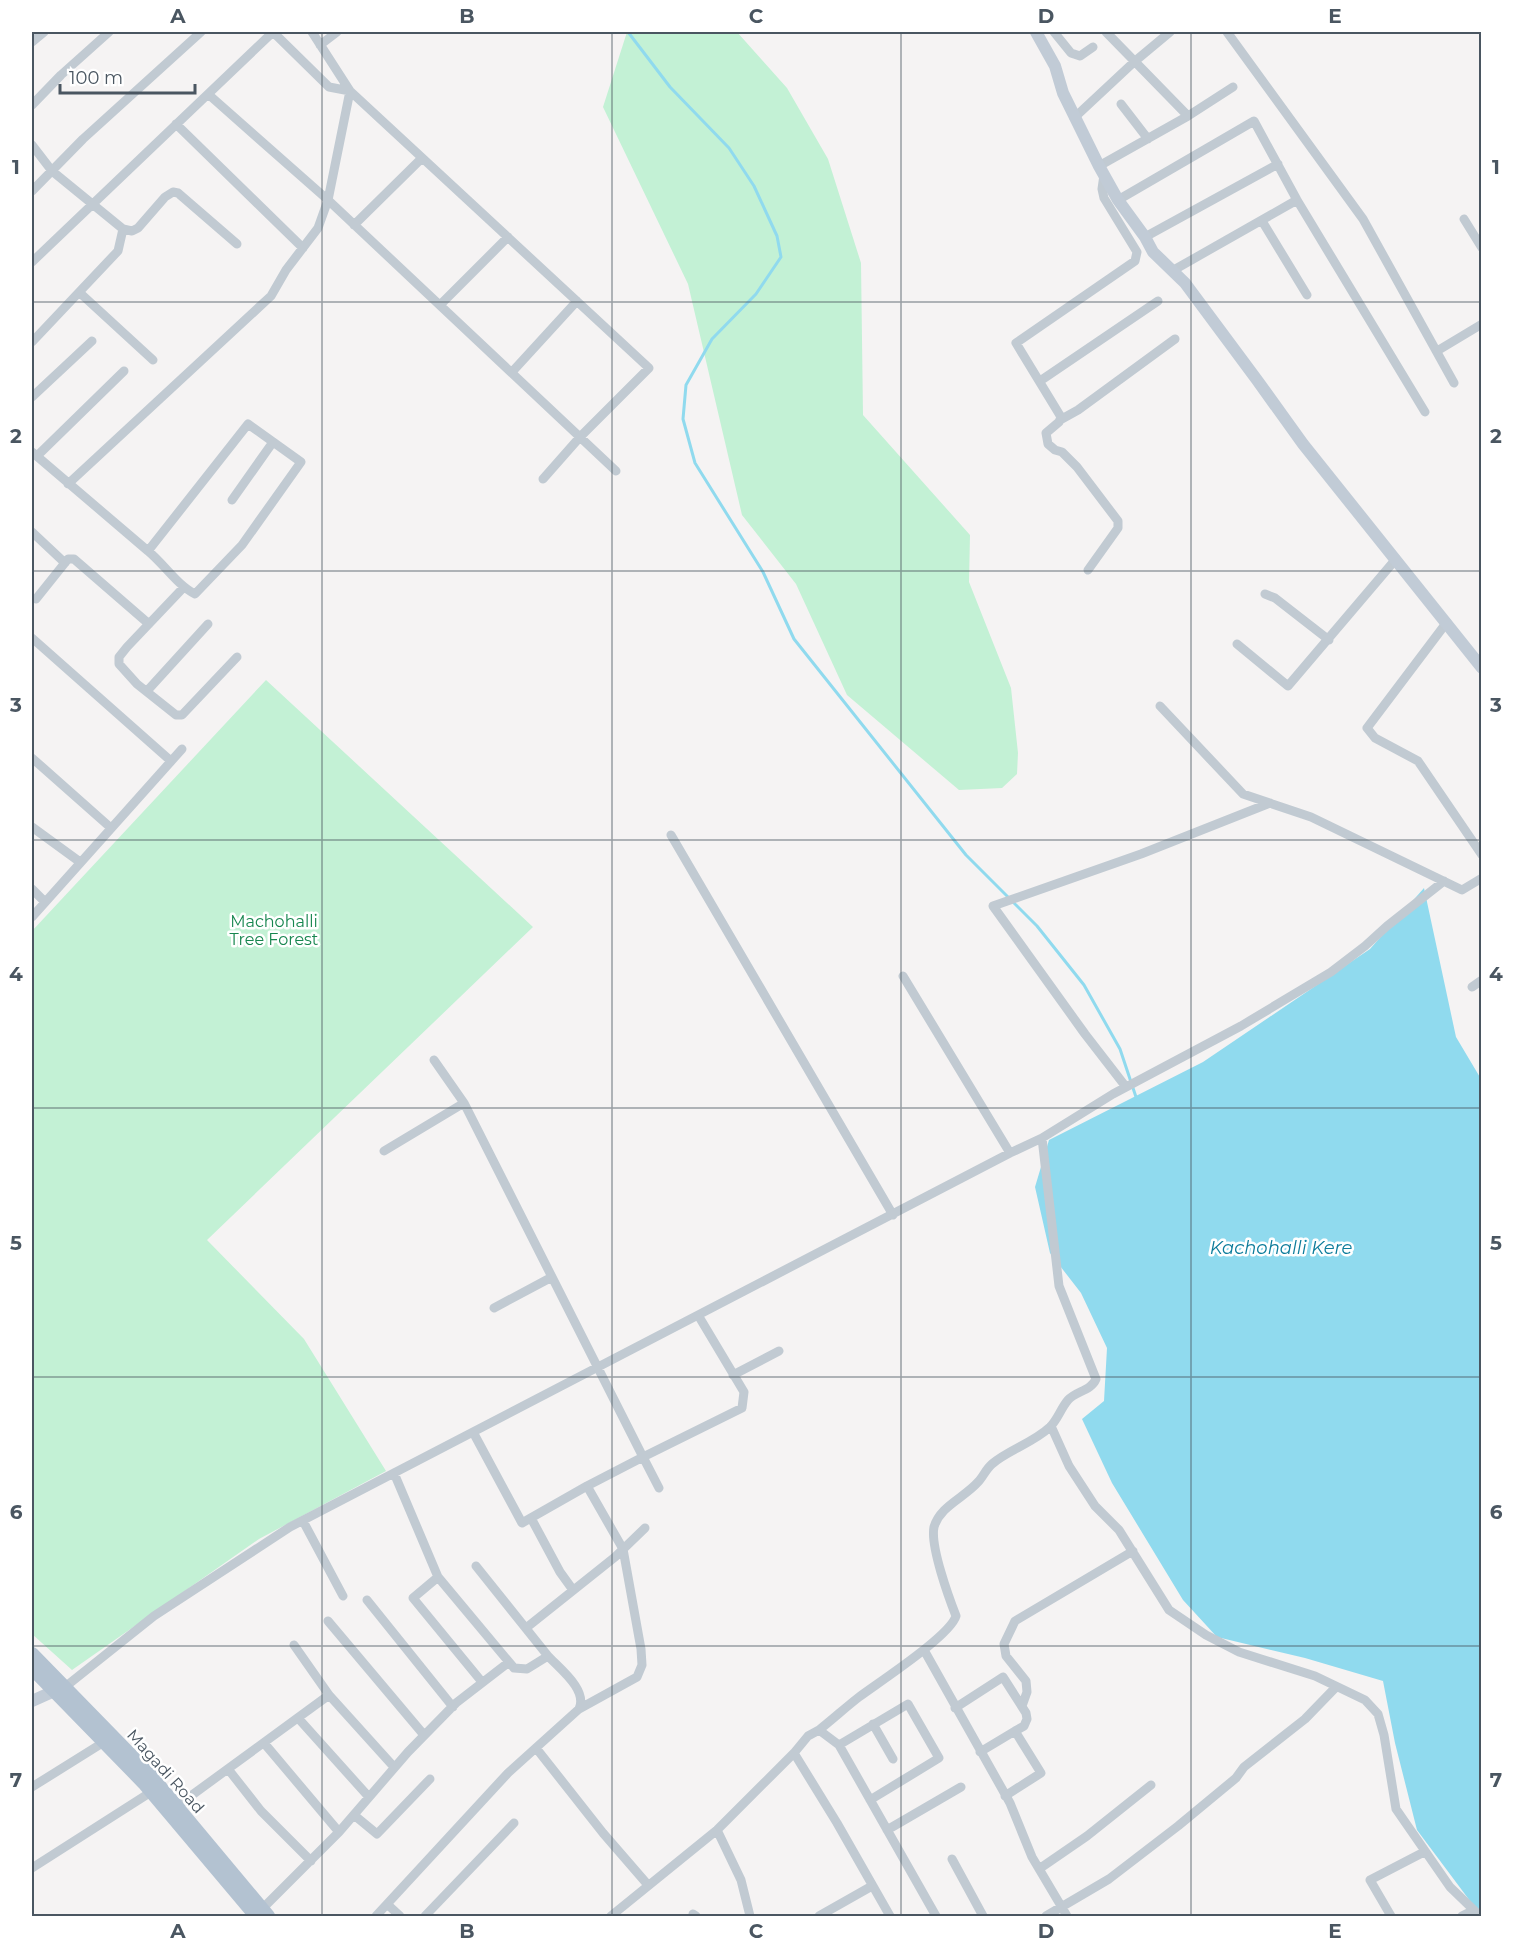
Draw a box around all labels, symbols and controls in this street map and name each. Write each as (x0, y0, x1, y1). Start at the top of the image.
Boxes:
text: A (169, 4, 186, 28)
text: B (459, 4, 475, 28)
text: C (749, 4, 764, 28)
text: D (1038, 4, 1054, 28)
text: E (1328, 4, 1342, 28)
scale bar (60, 57, 195, 95)
text: 100 m (69, 67, 123, 89)
text: 1 (12, 155, 20, 179)
text: 1 (1492, 155, 1500, 179)
text: 2 (10, 424, 22, 448)
text: 2 (1490, 424, 1502, 448)
text: 3 (9, 693, 22, 717)
text: 3 (1489, 693, 1502, 717)
park label: Machohalli Tree Forest (230, 912, 319, 949)
text: 4 (9, 962, 23, 986)
text: 4 (1489, 962, 1503, 986)
text: 5 (10, 1231, 22, 1255)
text: 5 (1490, 1231, 1502, 1255)
water label: Kachohalli Kere (1210, 1237, 1352, 1259)
text: 6 (10, 1500, 23, 1524)
text: 6 (1490, 1500, 1503, 1524)
street label: Magadi Road (123, 1725, 208, 1817)
text: 7 (10, 1768, 22, 1792)
text: 7 (1490, 1768, 1502, 1792)
text: A (169, 1919, 186, 1943)
text: B (459, 1919, 475, 1943)
text: C (749, 1919, 764, 1943)
text: D (1038, 1919, 1054, 1943)
text: E (1328, 1919, 1342, 1943)

